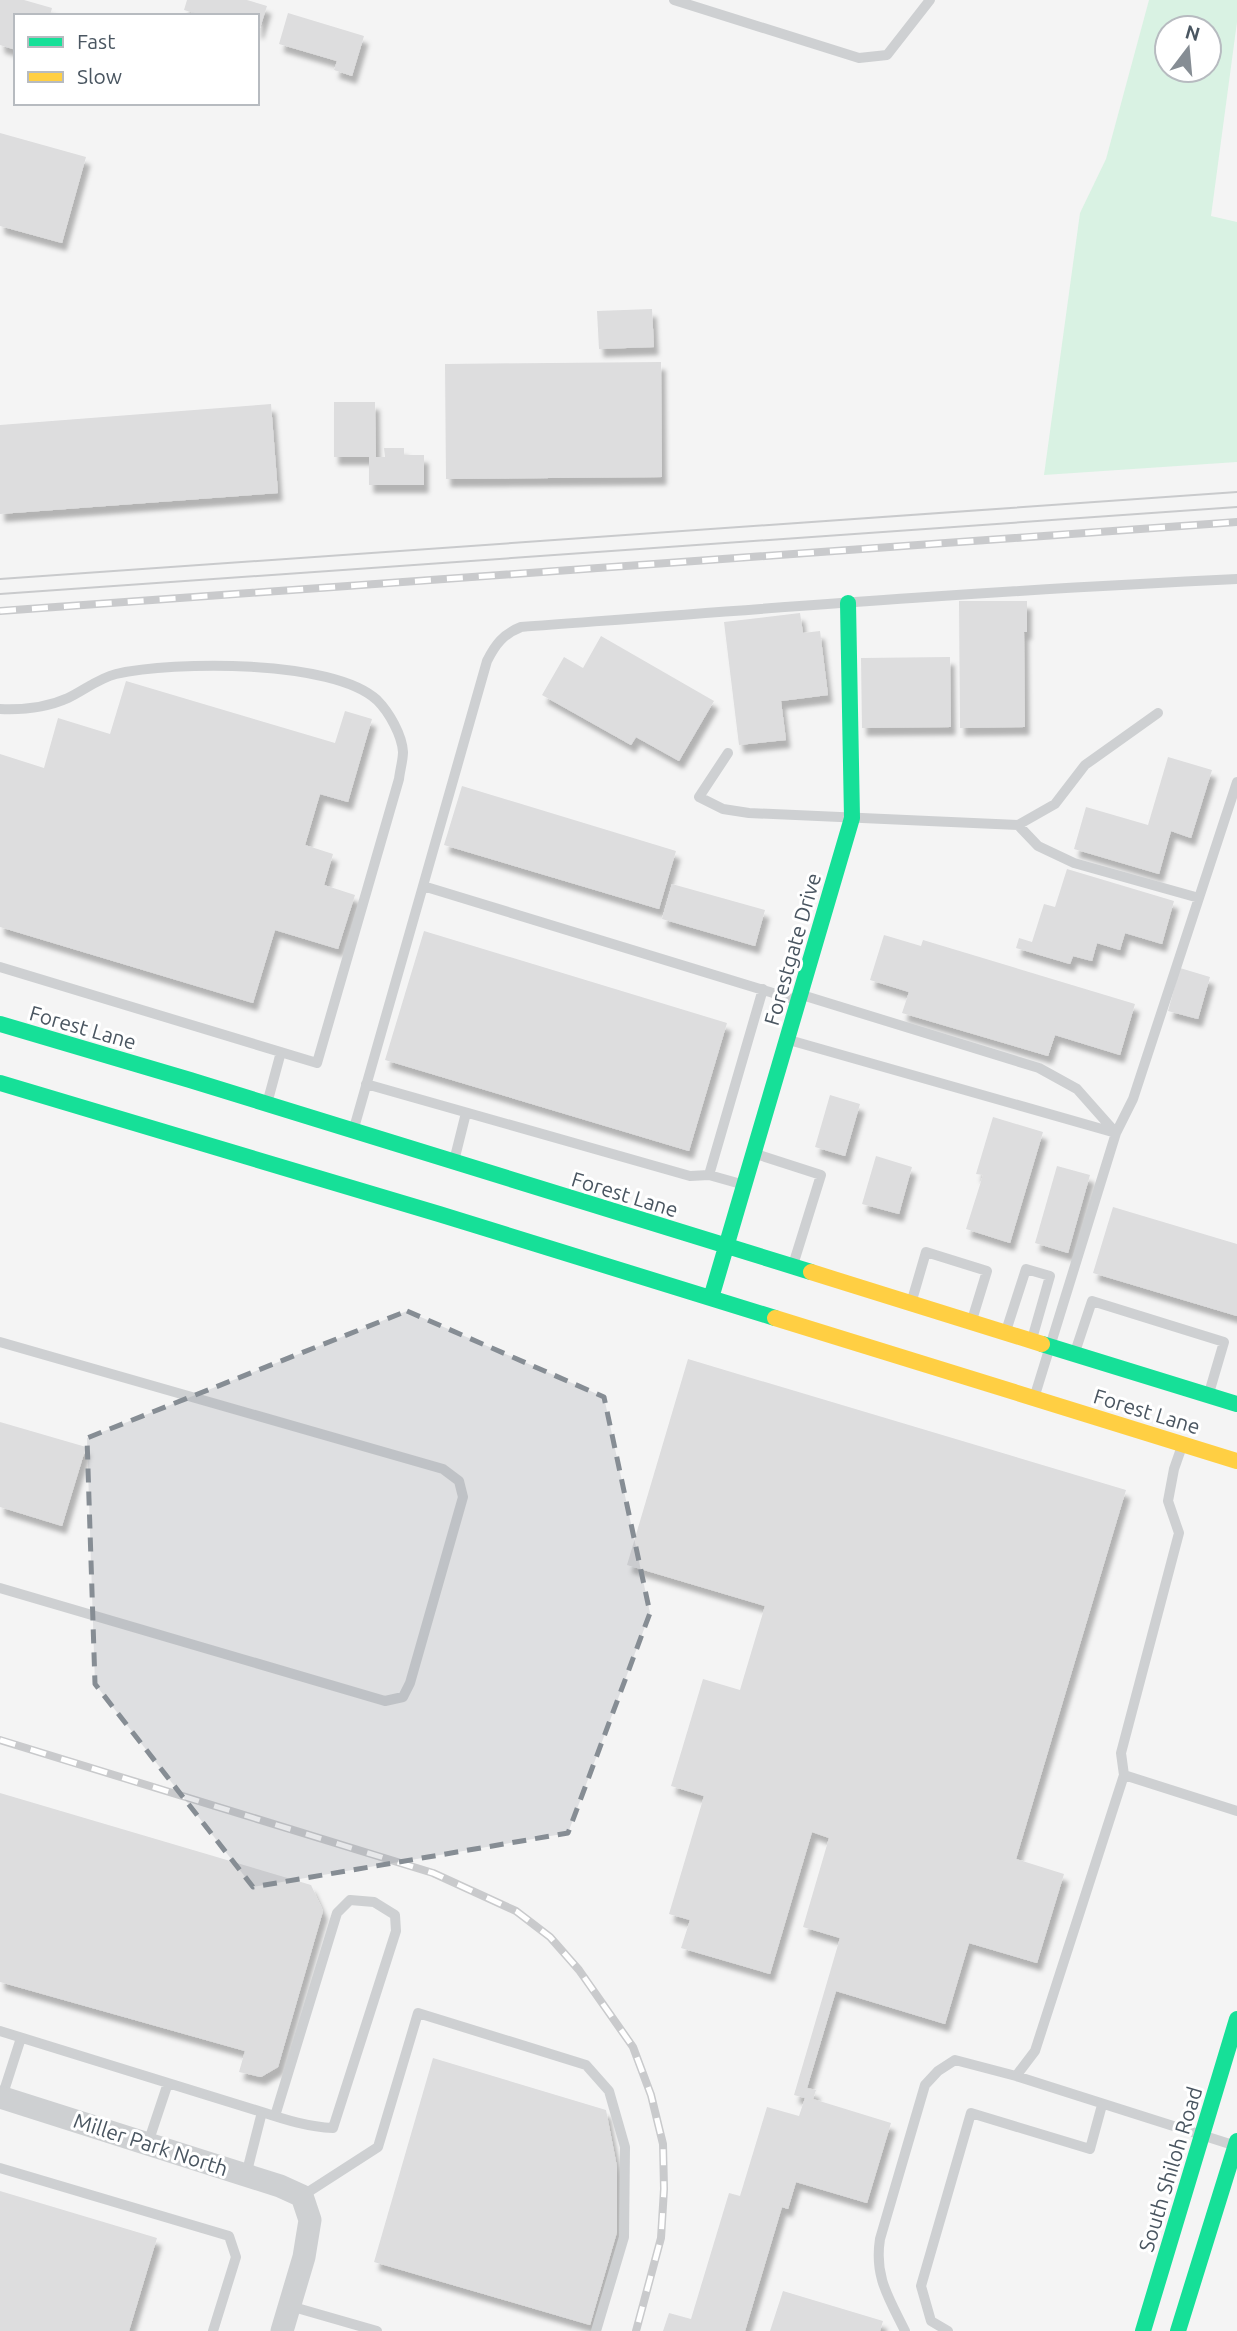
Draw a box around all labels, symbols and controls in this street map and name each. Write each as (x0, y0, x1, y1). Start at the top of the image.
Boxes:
legend (14, 14, 259, 105)
north arrow (1153, 14, 1223, 84)
text: N (1183, 20, 1203, 45)
text: Fast (77, 29, 115, 53)
text: Slow (77, 64, 122, 88)
street label: Forestgate Drive (759, 870, 825, 1028)
street label: Forest Lane (27, 1000, 139, 1054)
street label: Forest Lane (569, 1166, 681, 1222)
street label: Forest Lane (1091, 1383, 1203, 1439)
street label: South Shiloh Road (1133, 2084, 1207, 2254)
street label: Miller Park North (71, 2108, 231, 2180)

